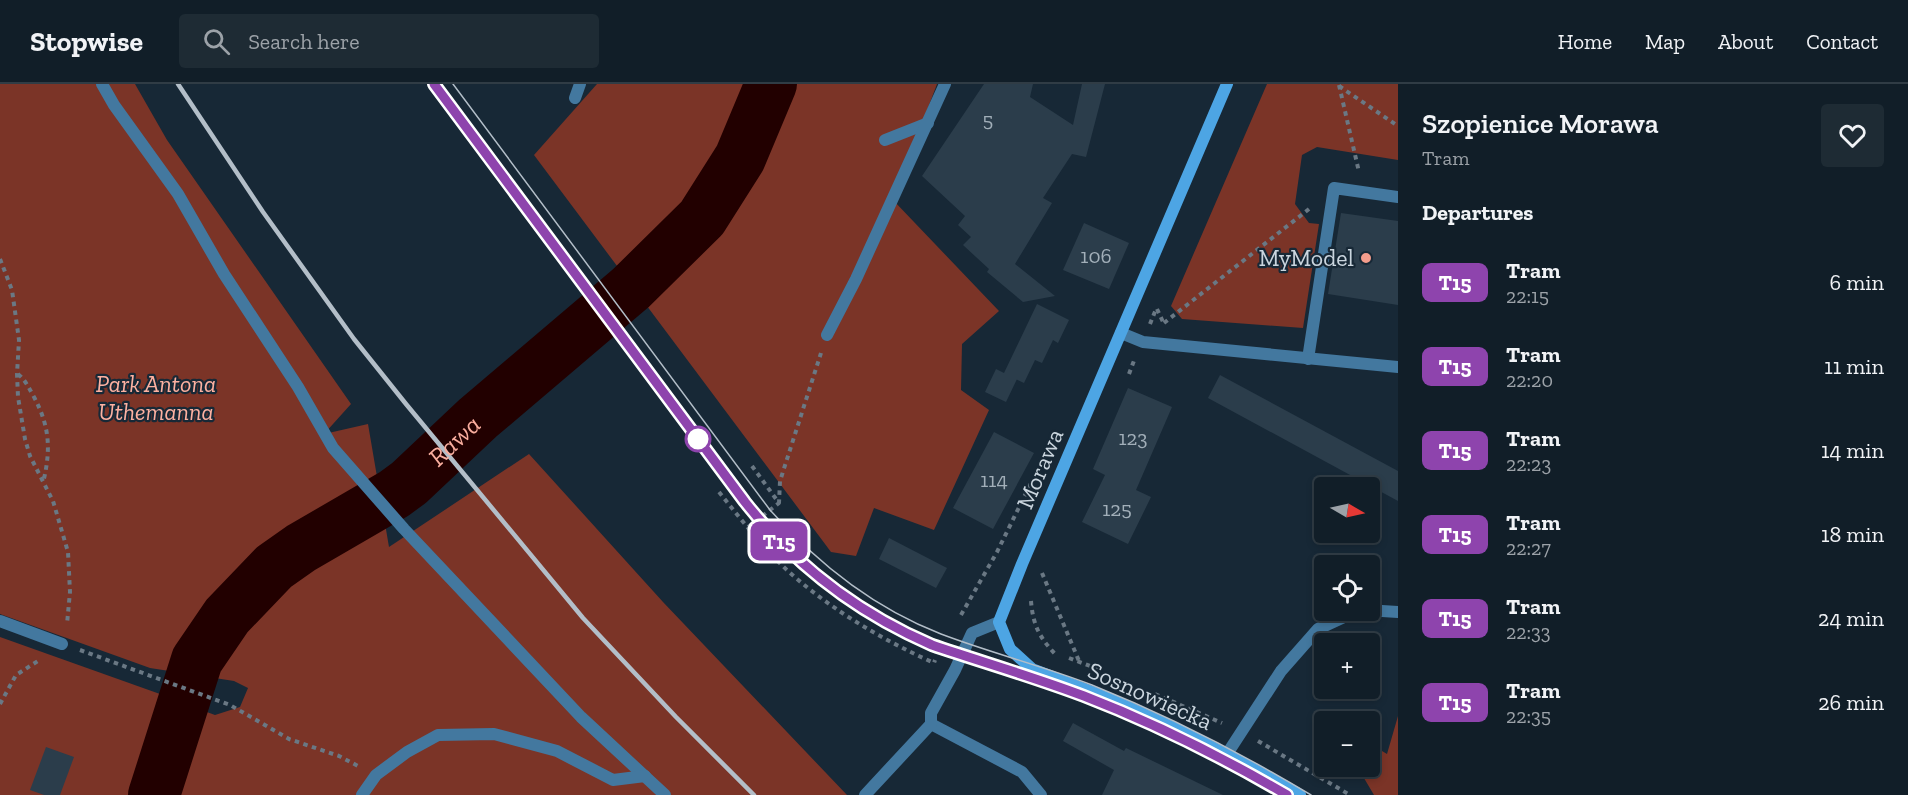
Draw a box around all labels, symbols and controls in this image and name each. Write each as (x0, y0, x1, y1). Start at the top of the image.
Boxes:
search box (179, 14, 599, 68)
text: Stopwise (30, 25, 143, 58)
icon: search (200, 25, 233, 58)
text: Search here (248, 28, 360, 55)
text: Home (1558, 29, 1612, 54)
text: Map (1645, 29, 1685, 54)
text: About (1718, 29, 1773, 54)
text: Contact (1806, 29, 1878, 54)
button: heart (1821, 104, 1884, 167)
house number: 5 (983, 107, 993, 132)
text: Szopienice Morawa (1422, 107, 1659, 140)
text: Tram (1422, 146, 1469, 170)
text: Departures (1422, 199, 1533, 226)
house number: 106 (1080, 243, 1112, 268)
place label: MyModel (1258, 243, 1354, 272)
marker: MyModel (1359, 251, 1373, 265)
text: Tram (1506, 257, 1560, 284)
text: 6 min (1830, 269, 1884, 296)
text: T15 (1438, 270, 1472, 295)
text: 22:15 (1506, 284, 1549, 308)
text: Tram (1506, 341, 1560, 368)
text: 11 min (1824, 353, 1884, 380)
text: T15 (1438, 354, 1472, 379)
text: 22:20 (1506, 368, 1553, 392)
park label: Park Antona Uthemanna (96, 369, 216, 426)
water label: Rawa (421, 408, 487, 473)
street label: Morawa (1010, 424, 1069, 513)
house number: 123 (1118, 425, 1148, 450)
text: Tram (1506, 425, 1560, 452)
unlabelled marker (685, 426, 711, 452)
text: 14 min (1821, 437, 1884, 464)
text: T15 (1438, 438, 1472, 463)
text: 22:23 (1506, 452, 1551, 476)
house number: 114 (980, 467, 1008, 492)
north arrow (1314, 477, 1380, 543)
map controls (1314, 477, 1380, 777)
house number: 125 (1102, 496, 1132, 521)
text: Tram (1506, 509, 1560, 536)
text: 18 min (1821, 521, 1884, 548)
line badge: T15 (744, 522, 814, 560)
text: T15 (1438, 522, 1472, 547)
text: T15 (762, 529, 796, 554)
text: 22:27 (1506, 536, 1551, 560)
button: locate (1314, 555, 1380, 621)
text: Tram (1506, 593, 1560, 620)
text: 24 min (1818, 605, 1884, 632)
text: T15 (1438, 606, 1472, 631)
text: 22:33 (1506, 620, 1551, 644)
button: + (1314, 633, 1380, 699)
street label: Sosnowiecka (1084, 655, 1217, 736)
text: Tram (1506, 677, 1560, 704)
text: 26 min (1818, 689, 1884, 716)
text: T15 (1438, 690, 1472, 715)
text: 22:35 (1506, 704, 1551, 728)
button: − (1314, 711, 1380, 777)

